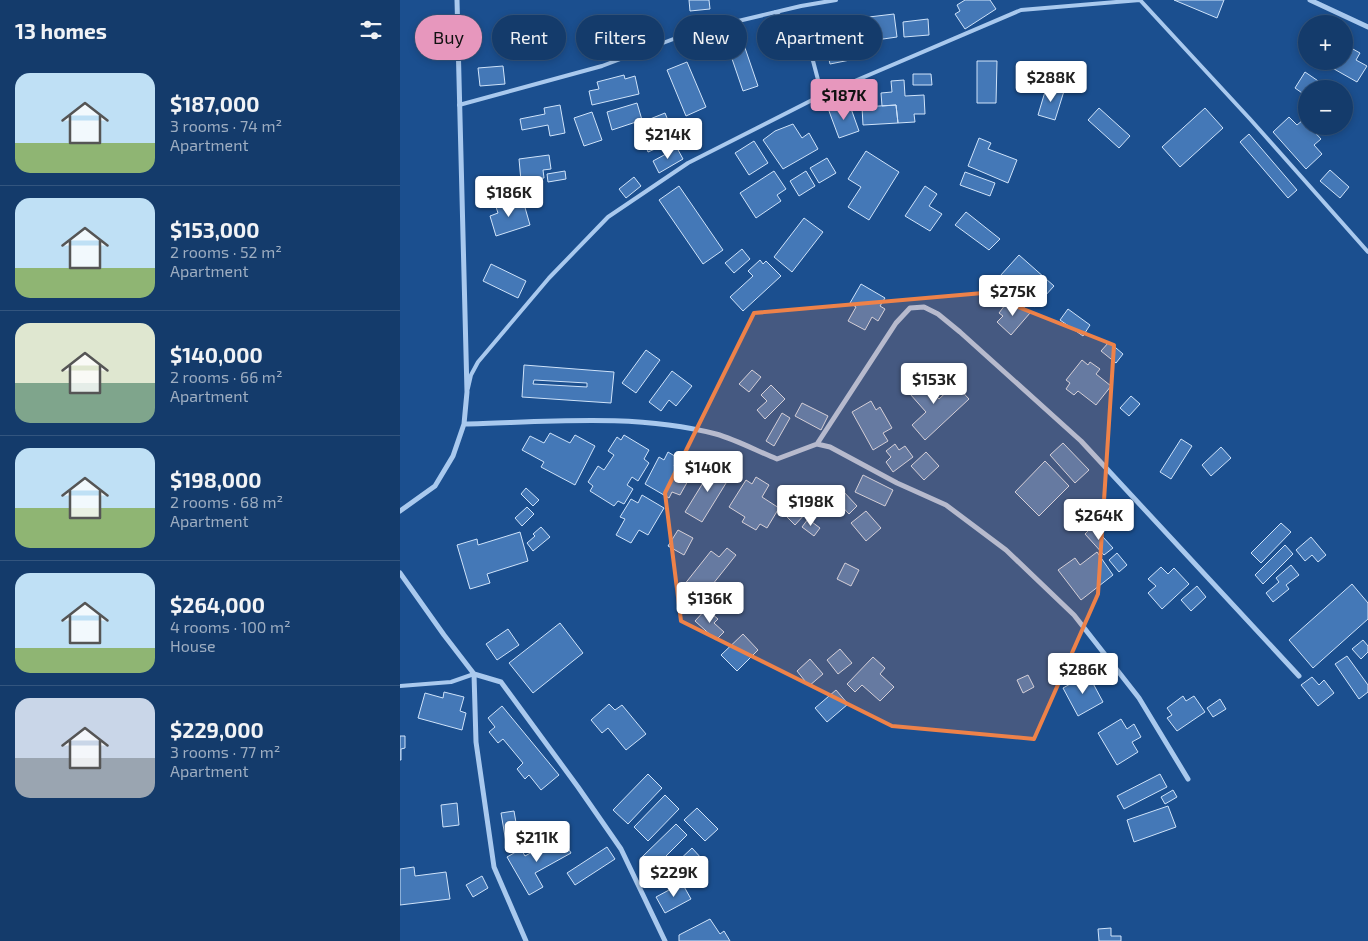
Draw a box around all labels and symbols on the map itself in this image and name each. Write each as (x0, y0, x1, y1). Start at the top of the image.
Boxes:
pin: $288K (1016, 61, 1086, 103)
pin: $187K (809, 78, 879, 121)
pin: $214K (633, 118, 703, 160)
pin: $186K (474, 176, 544, 218)
pin: $275K (978, 274, 1048, 317)
pin: $153K (899, 362, 969, 405)
pin: $140K (673, 450, 743, 493)
pin: $198K (776, 484, 846, 527)
pin: $264K (1064, 498, 1134, 541)
pin: $136K (675, 582, 745, 624)
pin: $286K (1048, 652, 1118, 695)
pin: $211K (502, 820, 572, 863)
pin: $229K (639, 856, 709, 898)

